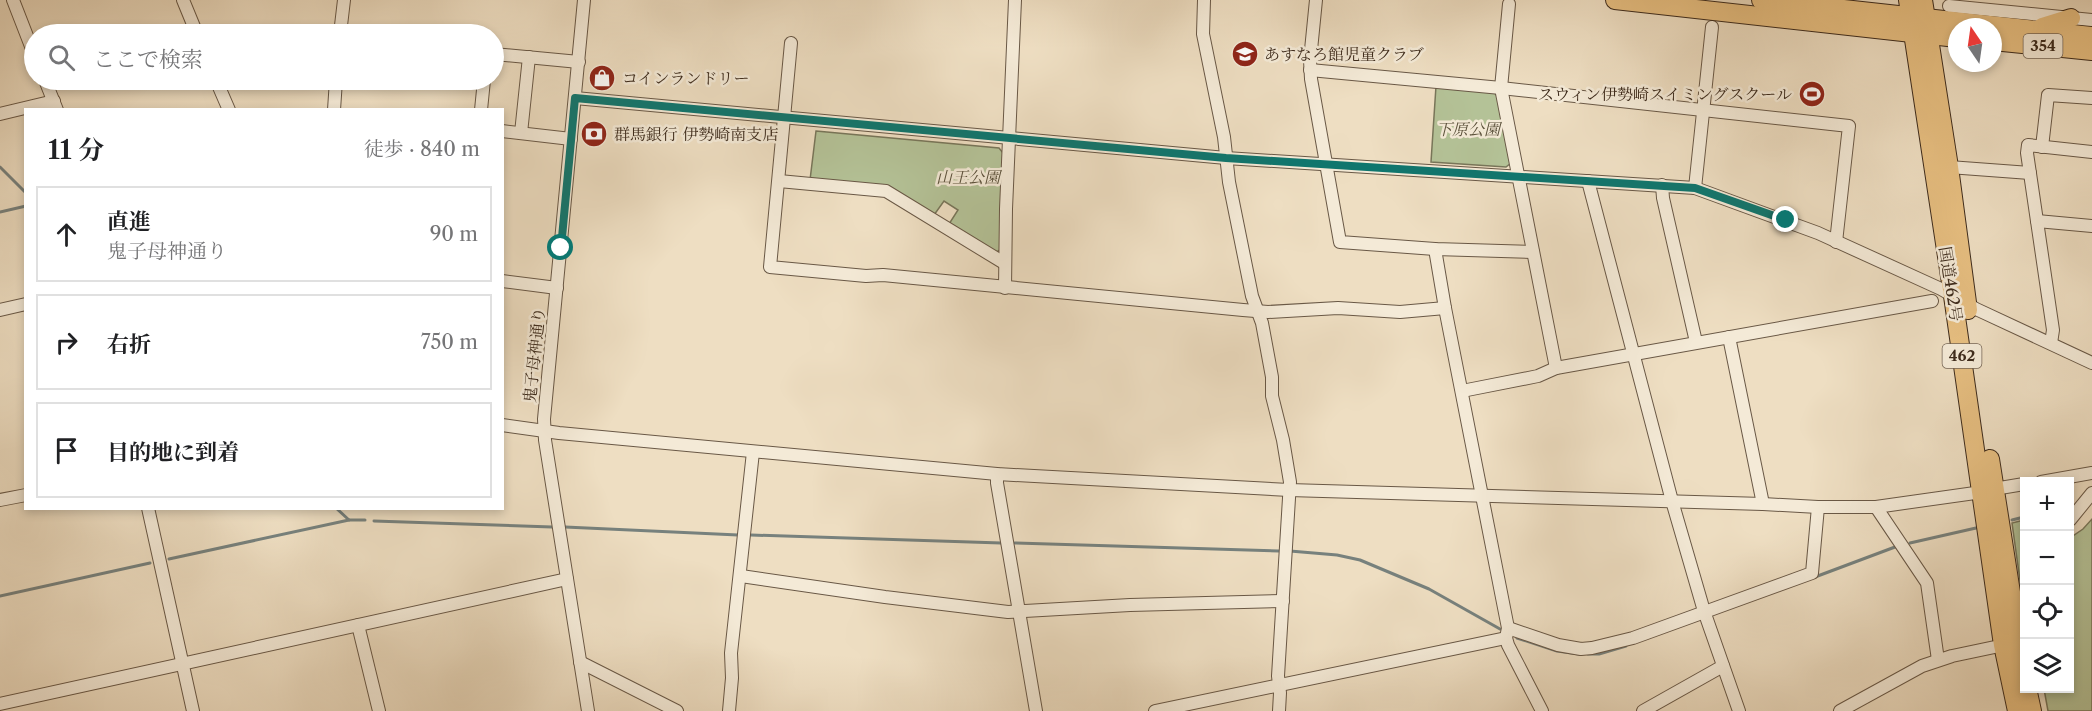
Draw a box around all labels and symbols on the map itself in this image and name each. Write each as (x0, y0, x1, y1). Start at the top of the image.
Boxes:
north arrow (1948, 18, 2002, 72)
road number: 354 (2024, 34, 2062, 58)
school or university icon: あすなろ館児童クラブ (1230, 39, 1260, 69)
place label: あすなろ館児童クラブ (1264, 44, 1424, 64)
shop icon: コインランドリー (587, 63, 617, 93)
place label: コインランドリー (622, 68, 750, 88)
sports icon: スウィン伊勢崎スイミングスクール (1797, 79, 1827, 109)
place label: スウィン伊勢崎スイミングスクール (1538, 84, 1792, 104)
bank icon: 群馬銀行 伊勢崎南支店 (579, 119, 609, 149)
park label: 下原公園 (1436, 119, 1503, 139)
place label: 群馬銀行 伊勢崎南支店 (614, 124, 778, 144)
park label: 山王公園 (936, 167, 1003, 187)
route end (1772, 206, 1798, 232)
route start (547, 234, 573, 260)
street label: 国道462号 (1935, 245, 1967, 323)
street label: 鬼子母神通り (519, 306, 549, 404)
road number: 462 (1942, 344, 1982, 368)

